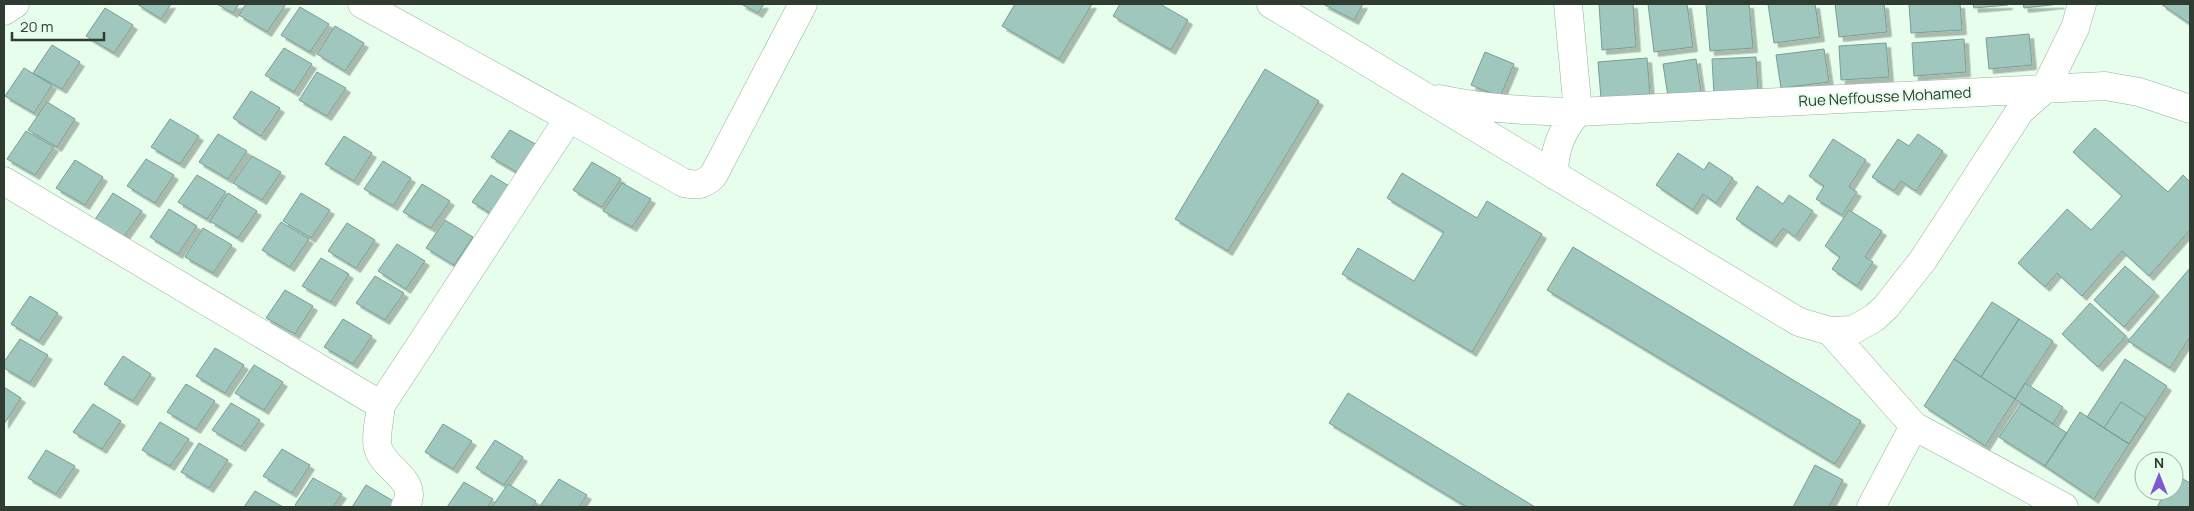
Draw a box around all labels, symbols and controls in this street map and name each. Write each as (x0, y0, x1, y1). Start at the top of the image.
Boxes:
scale bar (12, 10, 105, 42)
text: 20 m (20, 16, 53, 37)
street label: Rue Neffousse Mohamed (1798, 81, 1972, 112)
north arrow (2134, 451, 2184, 501)
text: N (2154, 453, 2164, 472)

